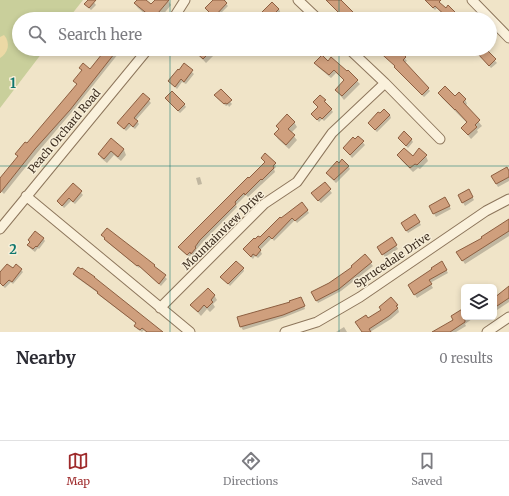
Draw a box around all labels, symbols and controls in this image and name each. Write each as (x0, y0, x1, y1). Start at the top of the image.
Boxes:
search box (12, 12, 497, 56)
icon: search (26, 23, 48, 45)
text: Search here (58, 25, 142, 44)
text: 1 (10, 75, 16, 92)
street label: Peach Orchard Road (25, 86, 104, 176)
street label: Mountainview Drive (179, 187, 267, 273)
street label: Sprucedale Drive (351, 229, 433, 291)
text: 2 (9, 241, 17, 258)
map controls (461, 284, 497, 320)
button: layers (461, 284, 497, 320)
text: Nearby (16, 347, 76, 369)
text: 0 results (439, 350, 493, 367)
tab: Map (67, 450, 90, 488)
tab: Directions (223, 450, 278, 488)
tab: Saved (411, 450, 442, 488)

